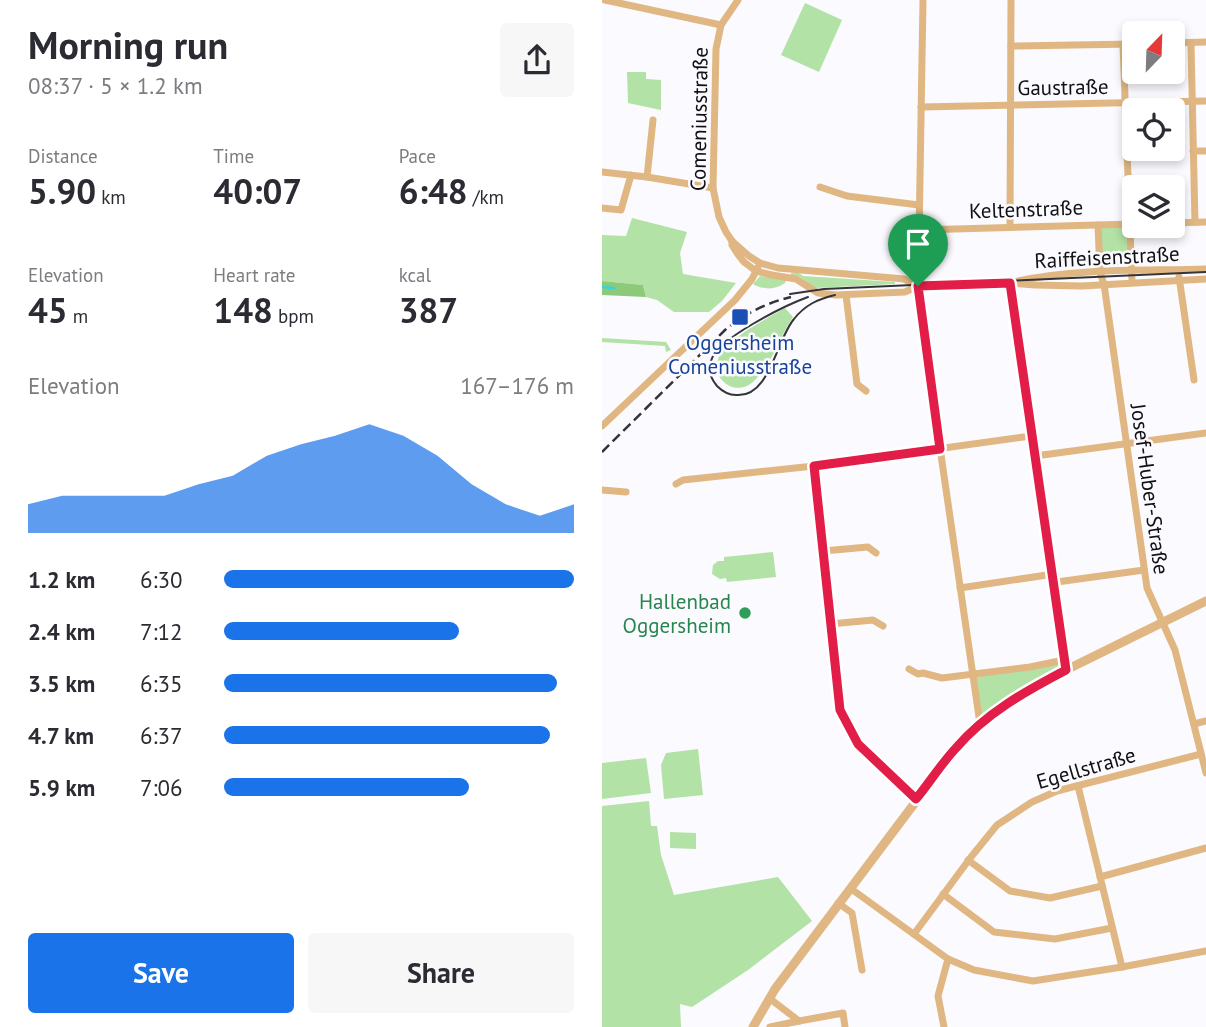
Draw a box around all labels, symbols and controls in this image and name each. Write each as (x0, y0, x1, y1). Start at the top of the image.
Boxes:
text: Morning run (28, 20, 228, 69)
north arrow (1122, 21, 1185, 84)
map controls (1122, 21, 1185, 238)
button: share (500, 23, 574, 97)
street label: Comeniusstraße (684, 47, 714, 191)
text: 08:37 · 5 × 1.2 km (28, 71, 203, 100)
street label: Gaustraße (1017, 73, 1109, 101)
button: locate (1122, 98, 1185, 161)
text: Distance (28, 144, 98, 168)
text: Time (213, 144, 254, 168)
text: Pace (399, 144, 436, 168)
text: 5.90 (28, 168, 96, 214)
text: 40:07 (213, 168, 302, 214)
text: 6:48 (399, 168, 468, 214)
button: layers (1122, 175, 1185, 238)
text: km (96, 185, 126, 209)
text: /km (468, 185, 504, 209)
street label: Keltenstraße (968, 194, 1084, 224)
pin (888, 214, 948, 286)
icon: arrive (899, 225, 937, 263)
street label: Raiffeisenstraße (1034, 240, 1180, 274)
text: Elevation (28, 263, 104, 287)
text: Heart rate (213, 263, 295, 287)
text: kcal (399, 263, 431, 287)
text: 45 (28, 287, 68, 333)
text: 148 (213, 287, 273, 333)
text: 387 (399, 287, 458, 333)
text: m (68, 304, 88, 328)
text: bpm (273, 304, 314, 328)
marker: Oggersheim Comeniusstraße (730, 307, 750, 327)
place label: Oggersheim Comeniusstraße (668, 329, 812, 380)
text: Elevation (28, 371, 120, 400)
text: 167–176 m (460, 371, 574, 400)
street label: Josef-Huber-Straße (1125, 401, 1175, 576)
text: 1.2 km (28, 565, 95, 594)
text: 6:30 (140, 565, 183, 594)
place label: Hallenbad Oggersheim (623, 588, 731, 639)
marker: Hallenbad Oggersheim (737, 605, 753, 621)
text: 2.4 km (28, 617, 95, 646)
text: 7:12 (140, 617, 183, 646)
text: 3.5 km (28, 669, 95, 698)
text: 6:35 (140, 669, 183, 698)
text: 4.7 km (28, 721, 94, 750)
text: 6:37 (140, 721, 183, 750)
street label: Egellstraße (1033, 741, 1139, 795)
text: 5.9 km (28, 773, 95, 802)
text: 7:06 (140, 773, 183, 802)
button: Save (28, 933, 294, 1013)
button: Share (308, 933, 574, 1013)

